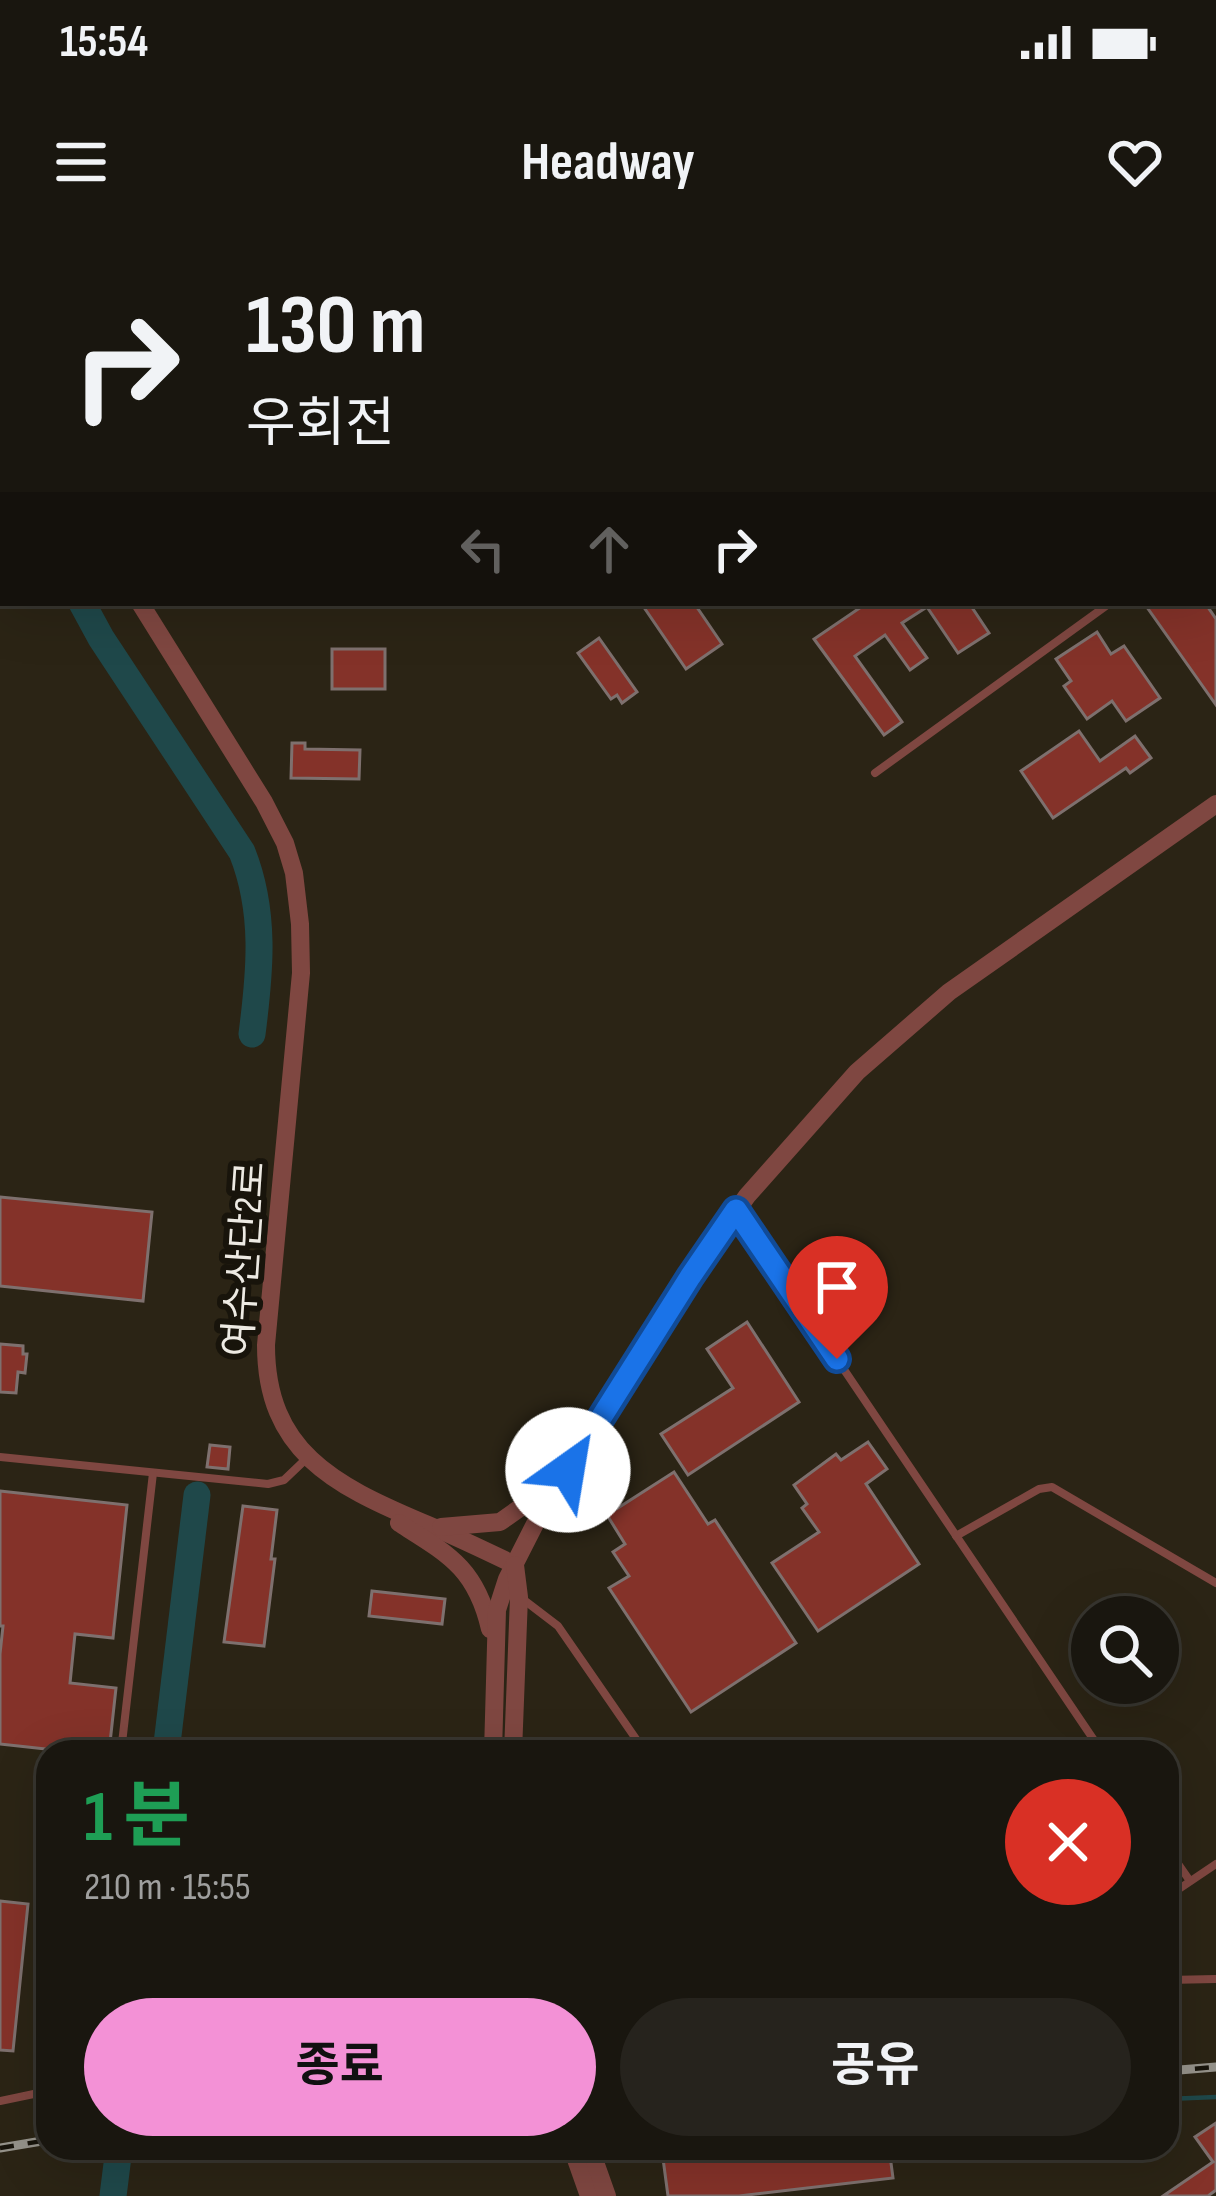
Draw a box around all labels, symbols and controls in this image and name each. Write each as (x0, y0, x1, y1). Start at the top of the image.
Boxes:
text: 15:54 (60, 15, 148, 70)
icon: menu (48, 129, 114, 195)
icon: heart (1102, 129, 1168, 195)
text: Headway (521, 130, 695, 195)
text: 130 m (246, 276, 425, 377)
icon: right (48, 288, 204, 444)
text: 우회전 (246, 392, 395, 457)
icon: left (450, 516, 516, 582)
icon: ahead (576, 516, 642, 582)
icon: right (702, 516, 768, 582)
street label: 여수산단2로 (215, 1160, 276, 1358)
pin (786, 1236, 888, 1359)
icon: arrive (804, 1254, 870, 1320)
position arrow (505, 1407, 631, 1533)
map controls (1071, 1596, 1179, 1704)
button: search (1071, 1596, 1179, 1704)
text: 1 분 (84, 1775, 190, 1862)
button: close (1005, 1779, 1131, 1905)
text: 210 m · 15:55 (84, 1864, 251, 1911)
button: 종료 (84, 1998, 596, 2136)
button: 공유 (620, 1998, 1131, 2136)

